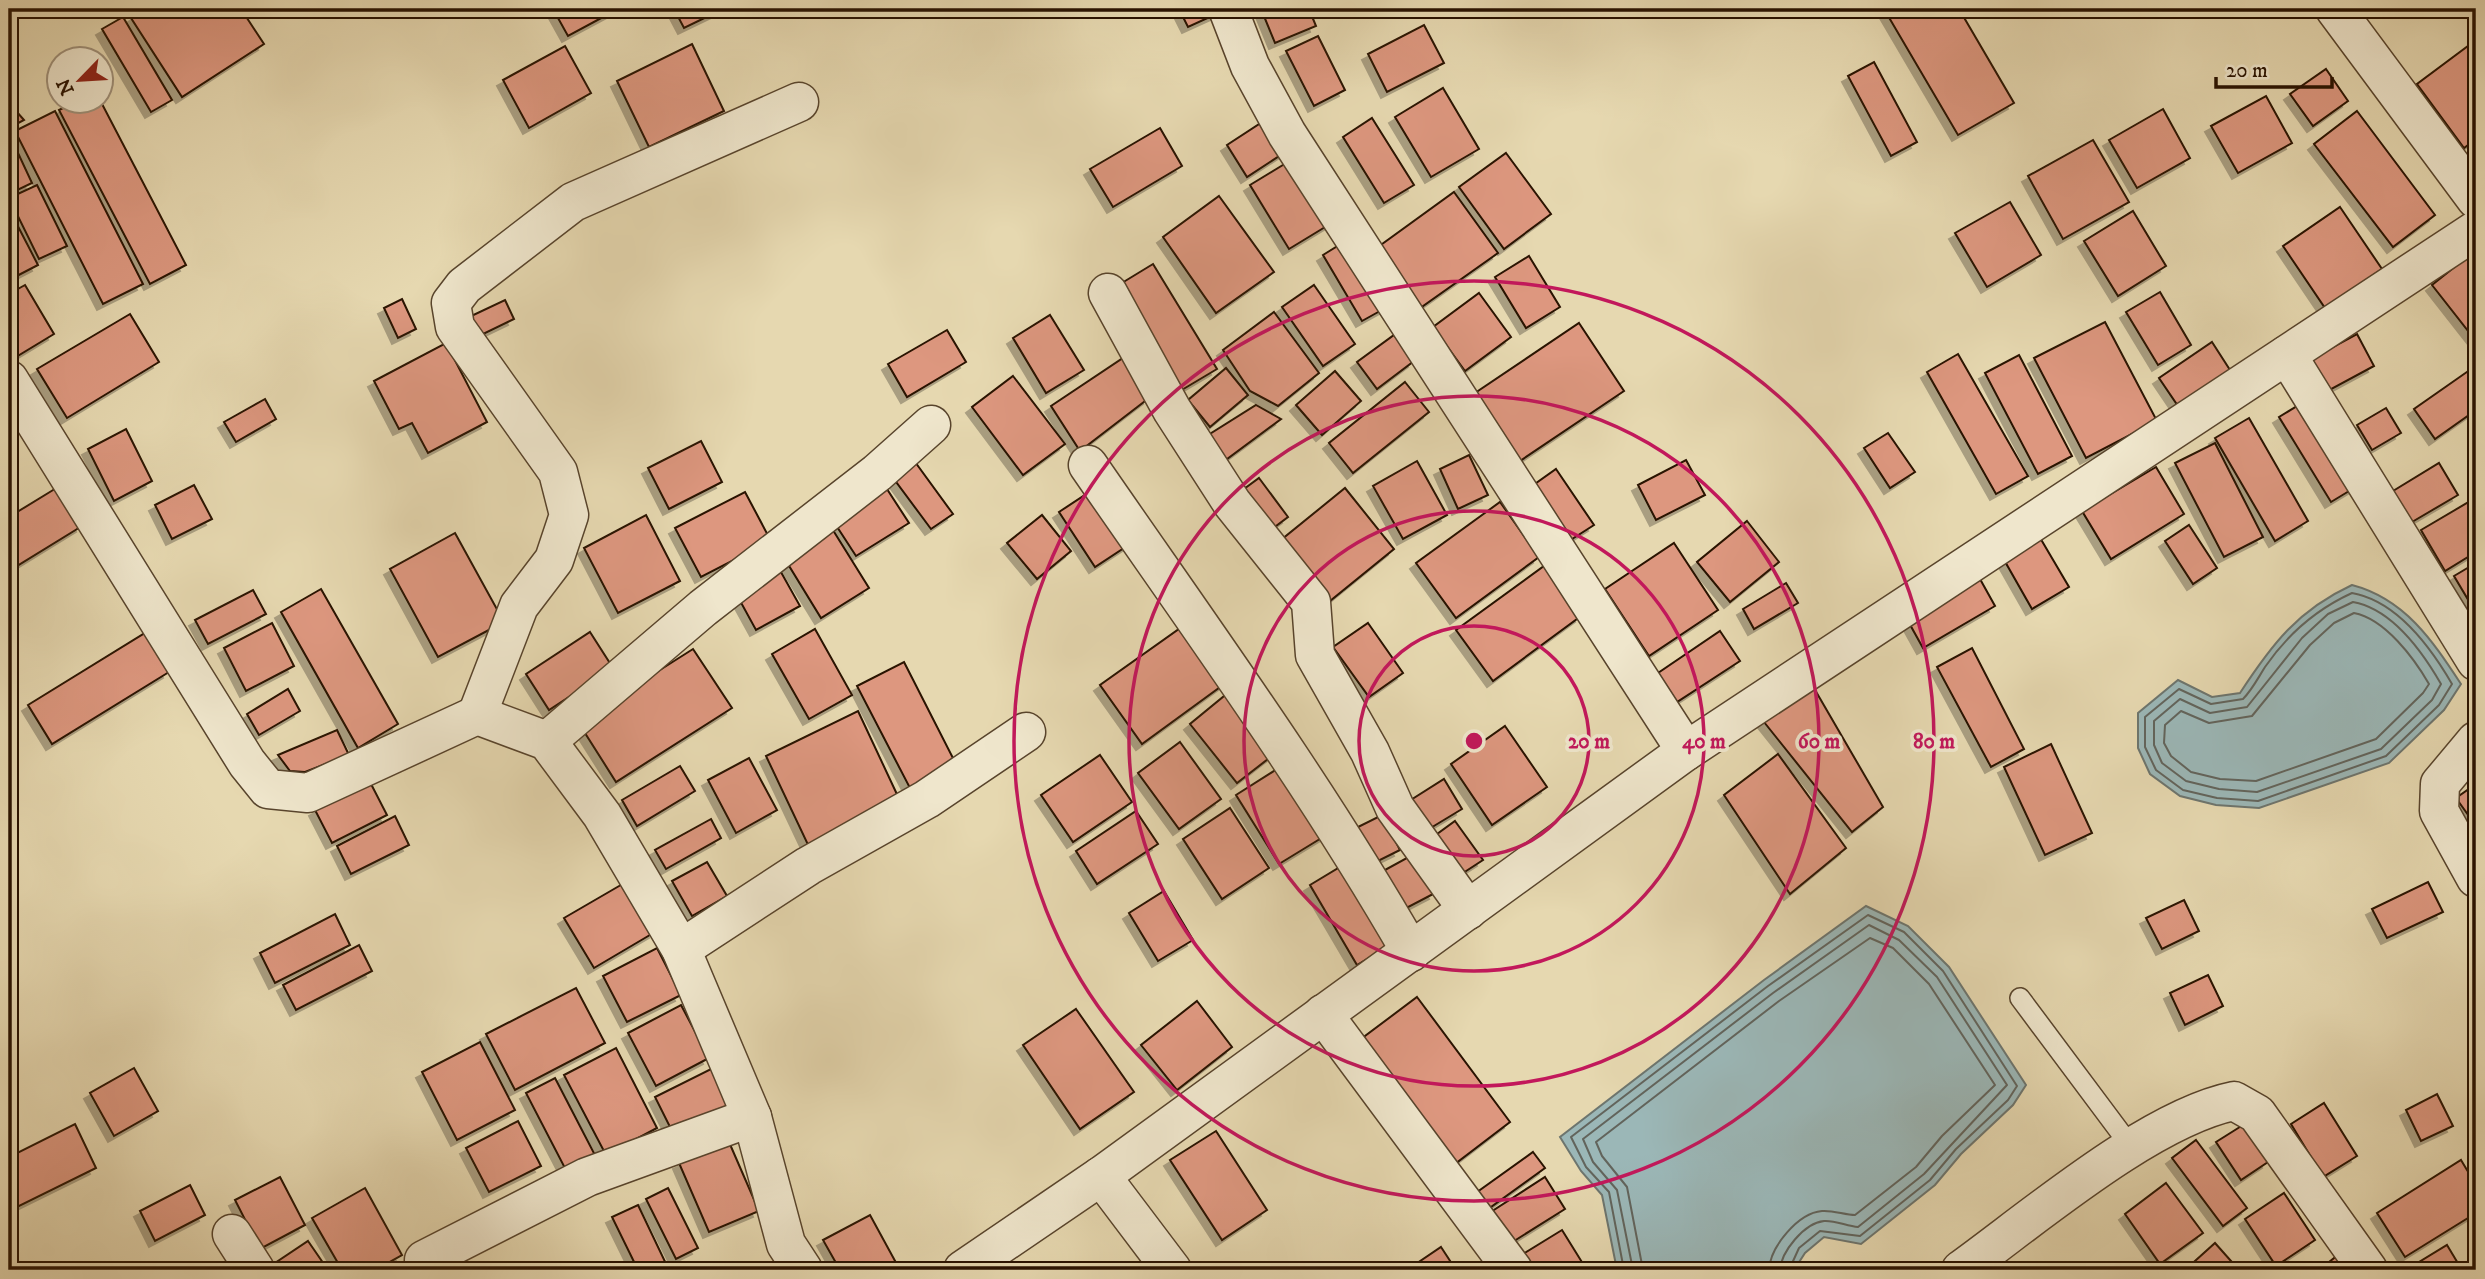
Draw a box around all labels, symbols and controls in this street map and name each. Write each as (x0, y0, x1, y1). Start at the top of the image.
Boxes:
north arrow (46, 46, 116, 116)
scale bar (2216, 46, 2331, 90)
text: 20 m (2226, 58, 2268, 84)
text: N (52, 74, 80, 98)
centre of rings (1462, 729, 1486, 753)
text: 20 m (1568, 729, 1610, 755)
text: 40 m (1682, 729, 1726, 755)
text: 60 m (1798, 729, 1840, 755)
text: 80 m (1913, 729, 1955, 755)

